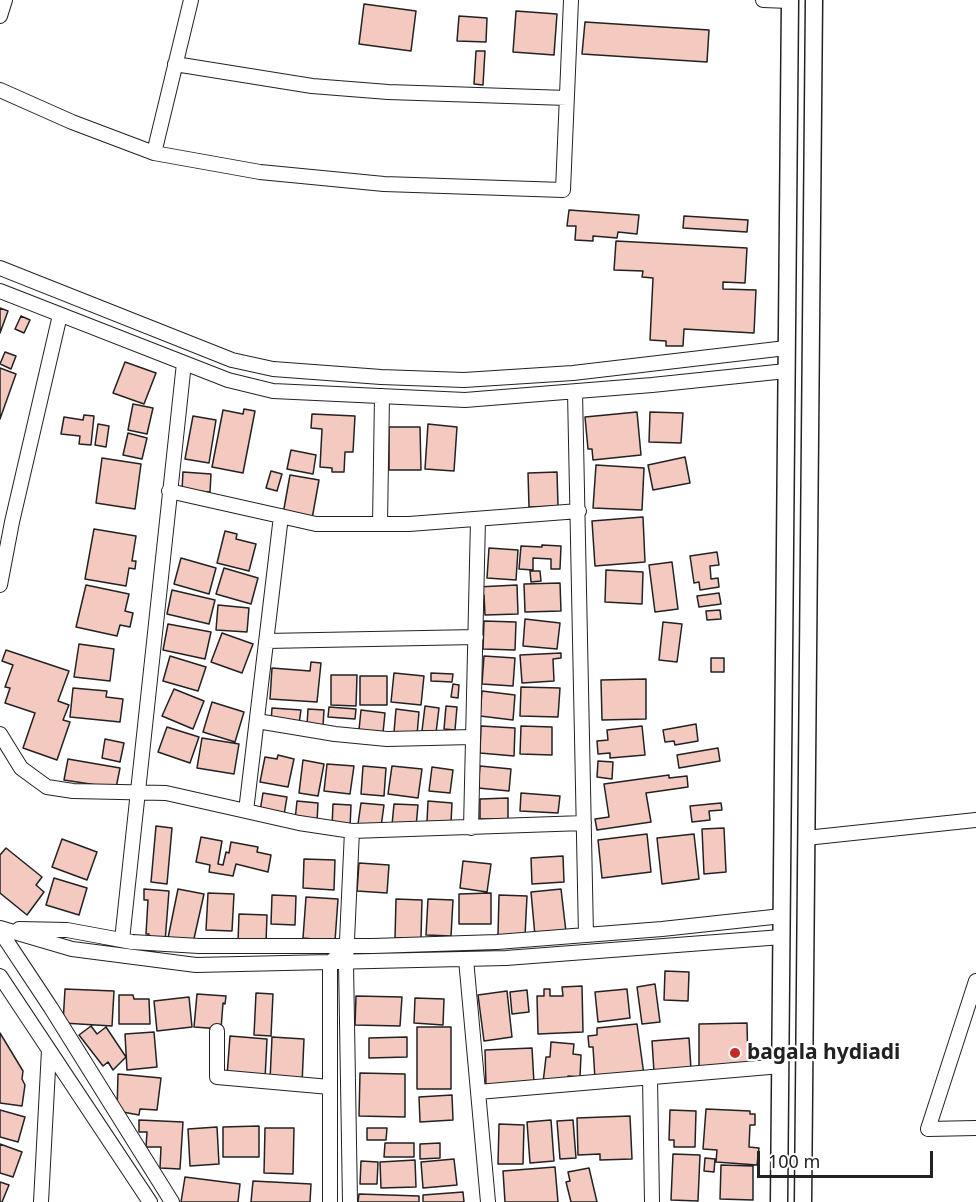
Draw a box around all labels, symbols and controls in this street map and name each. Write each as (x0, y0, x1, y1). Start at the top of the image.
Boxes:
place label: bagala hydiadi (747, 1040, 900, 1066)
marker: bagala hydiadi (728, 1046, 742, 1060)
scale bar (760, 1139, 936, 1177)
text: 100 m (768, 1149, 820, 1173)

